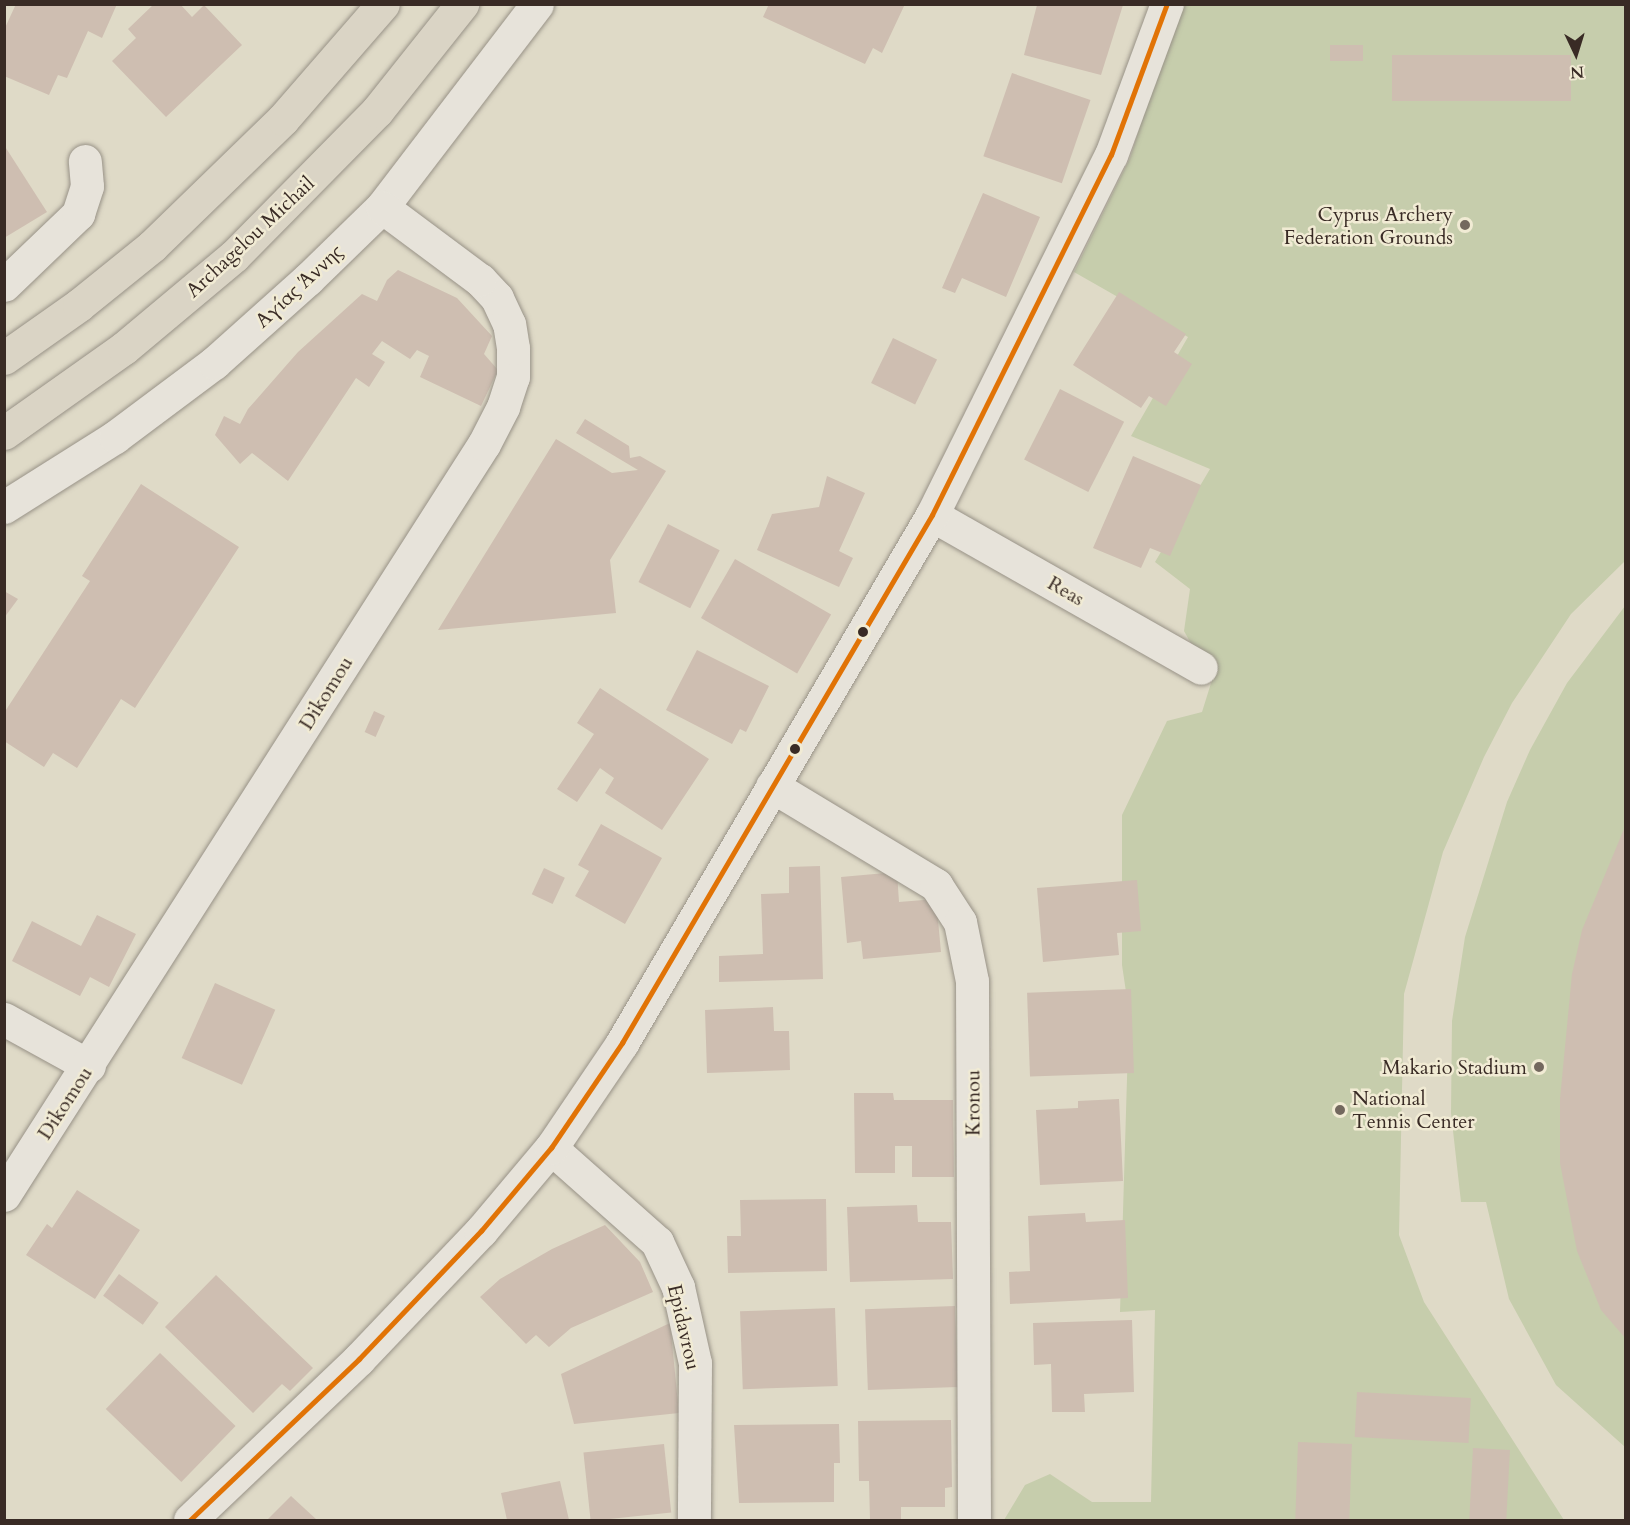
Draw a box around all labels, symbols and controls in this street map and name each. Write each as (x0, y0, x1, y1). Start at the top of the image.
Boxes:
north arrow (1546, 24, 1606, 84)
text: N (1570, 60, 1585, 83)
street label: Archagelou Michail (181, 171, 319, 303)
place label: Cyprus Archery Federation Grounds (1284, 202, 1453, 249)
marker: Cyprus Archery Federation Grounds (1458, 218, 1472, 232)
street label: Αγίας Άννης (250, 239, 348, 333)
street label: Reas (1043, 571, 1089, 611)
unlabelled marker (857, 626, 869, 638)
street label: Dikomou (294, 652, 358, 734)
unlabelled marker (789, 743, 801, 755)
place label: Makario Stadium (1382, 1055, 1527, 1079)
marker: Makario Stadium (1532, 1060, 1546, 1074)
street label: Dikomou (33, 1062, 97, 1144)
street label: Kronou (961, 1070, 985, 1136)
place label: National Tennis Center (1352, 1086, 1475, 1133)
marker: National Tennis Center (1333, 1103, 1347, 1117)
street label: Epidavrou (663, 1282, 705, 1372)

